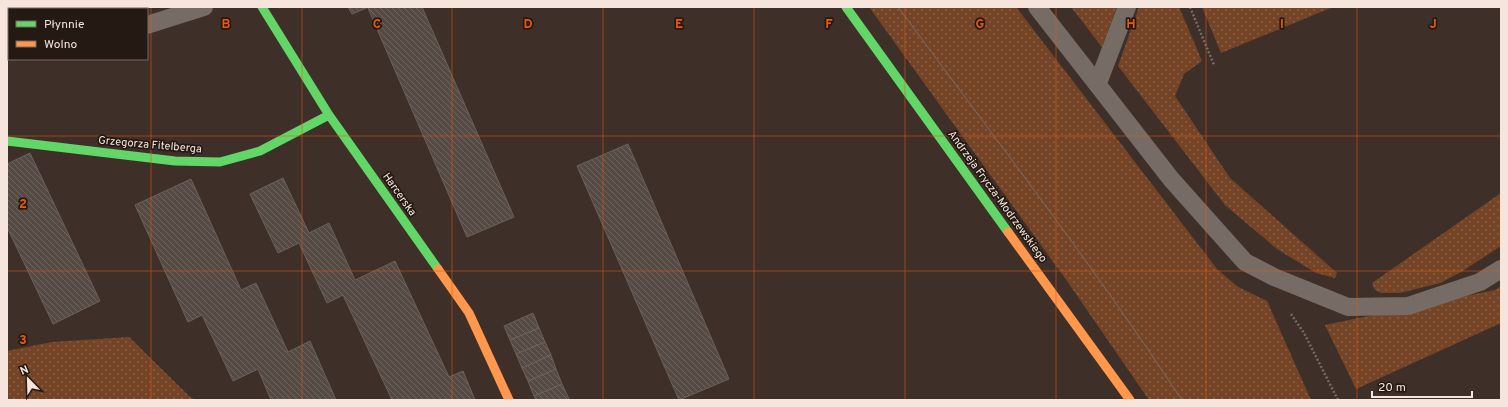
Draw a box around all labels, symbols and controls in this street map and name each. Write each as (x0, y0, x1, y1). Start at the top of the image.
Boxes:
legend (8, 8, 148, 60)
text: Płynnie (44, 17, 84, 33)
text: B (222, 17, 231, 33)
text: C (373, 17, 381, 33)
text: D (523, 17, 533, 33)
text: E (675, 17, 683, 33)
text: F (825, 17, 833, 33)
text: G (976, 17, 985, 33)
text: H (1126, 17, 1136, 33)
text: I (1280, 17, 1284, 33)
text: J (1429, 17, 1437, 33)
text: Wolno (44, 37, 78, 53)
street label: Andrzeja Frycza-Modrzewskiego (945, 128, 1050, 265)
street label: Grzegorza Fitelberga (98, 133, 202, 157)
street label: Harcerska (379, 170, 419, 219)
text: 2 (19, 197, 27, 213)
text: 3 (19, 333, 27, 349)
north arrow (8, 359, 48, 399)
text: N (18, 363, 31, 379)
scale bar (1372, 373, 1472, 399)
text: 20 m (1378, 380, 1406, 396)

